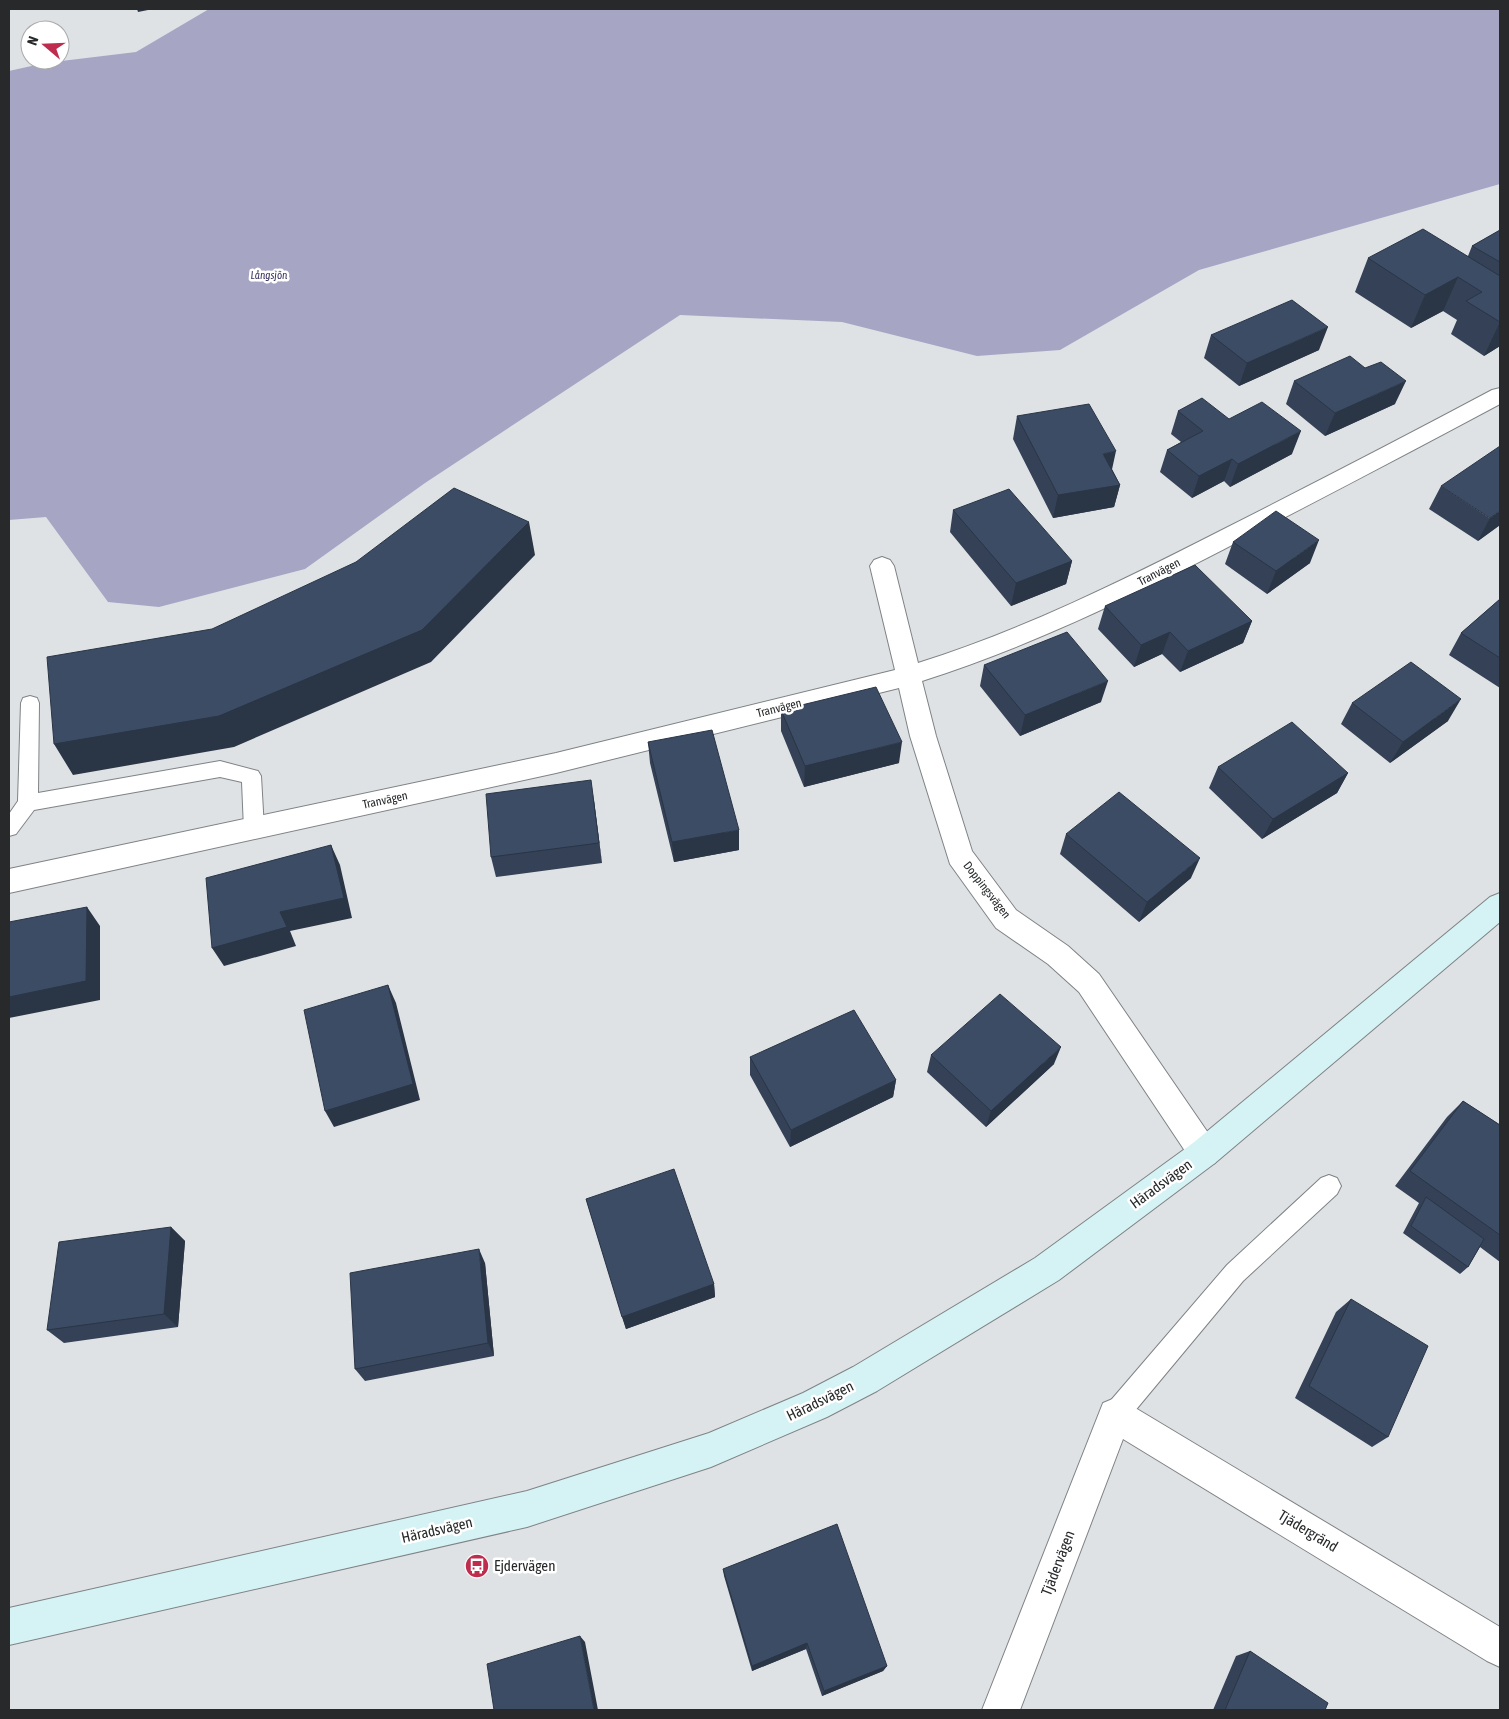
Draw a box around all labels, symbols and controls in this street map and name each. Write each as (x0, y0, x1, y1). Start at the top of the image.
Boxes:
north arrow (20, 20, 70, 70)
text: N (24, 34, 42, 47)
water label: Långsjön (251, 269, 288, 281)
street label: Tranvägen (1135, 555, 1183, 589)
street label: Tranvägen (755, 696, 803, 720)
street label: Tranvägen (361, 788, 409, 812)
street label: Doppingsvägen (960, 859, 1014, 921)
street label: Häradsvägen (1126, 1155, 1195, 1212)
street label: Häradsvägen (784, 1377, 856, 1424)
street label: Tjädergränd (1275, 1506, 1341, 1555)
street label: Häradsvägen (400, 1513, 474, 1546)
street label: Tjädervägen (1037, 1528, 1078, 1598)
bus stop icon: Ejdervägen (464, 1553, 490, 1579)
place label: Ejdervägen (494, 1557, 555, 1574)

